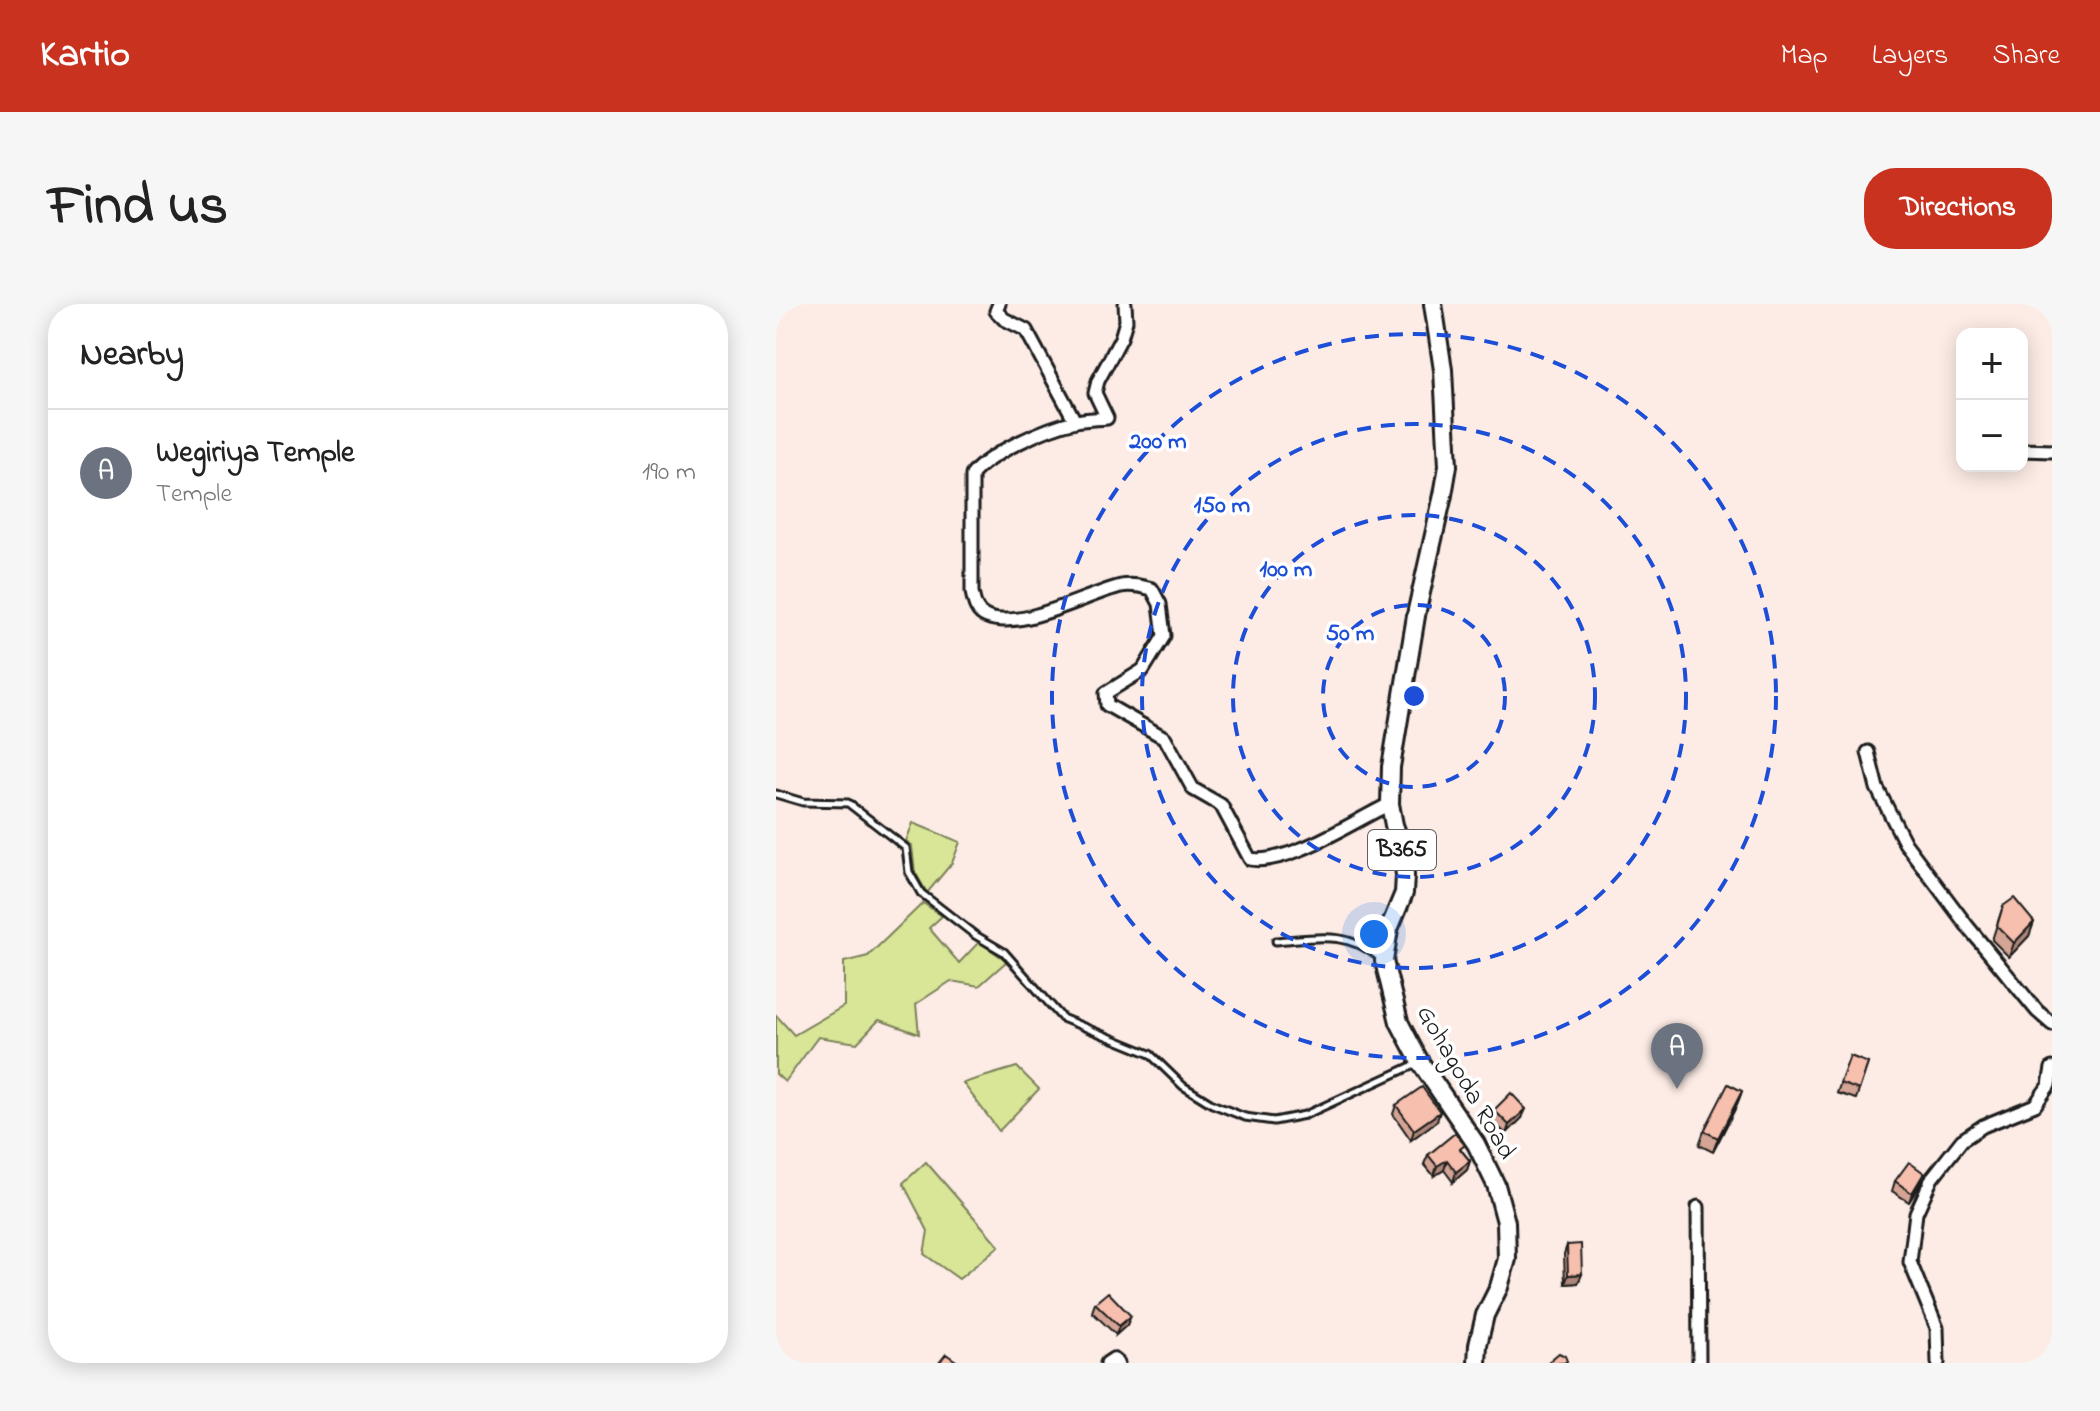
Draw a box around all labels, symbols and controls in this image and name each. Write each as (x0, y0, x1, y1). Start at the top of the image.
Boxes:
text: Kartio (40, 28, 130, 84)
text: Map (1780, 36, 1828, 77)
text: Layers (1872, 36, 1948, 77)
text: Share (1992, 36, 2060, 77)
text: Find us (48, 168, 228, 249)
button: Directions (1864, 168, 2052, 249)
map controls (1956, 328, 2028, 472)
button: + (1956, 328, 2028, 400)
text: Nearby (80, 331, 184, 381)
button: − (1956, 400, 2028, 472)
text: 200 m (1128, 425, 1187, 460)
text: Wegiriya Temple (156, 432, 354, 476)
text: A (98, 454, 114, 492)
text: 190 m (642, 454, 696, 492)
text: Temple (156, 476, 232, 514)
text: 150 m (1194, 489, 1251, 524)
text: 100 m (1260, 553, 1313, 588)
text: 50 m (1326, 617, 1375, 652)
centre of rings (1400, 682, 1428, 710)
road number: B365 (1368, 830, 1436, 870)
your location (1354, 914, 1394, 954)
street label: Gohagoda Road (1405, 999, 1525, 1167)
pin: A (1651, 1023, 1703, 1089)

